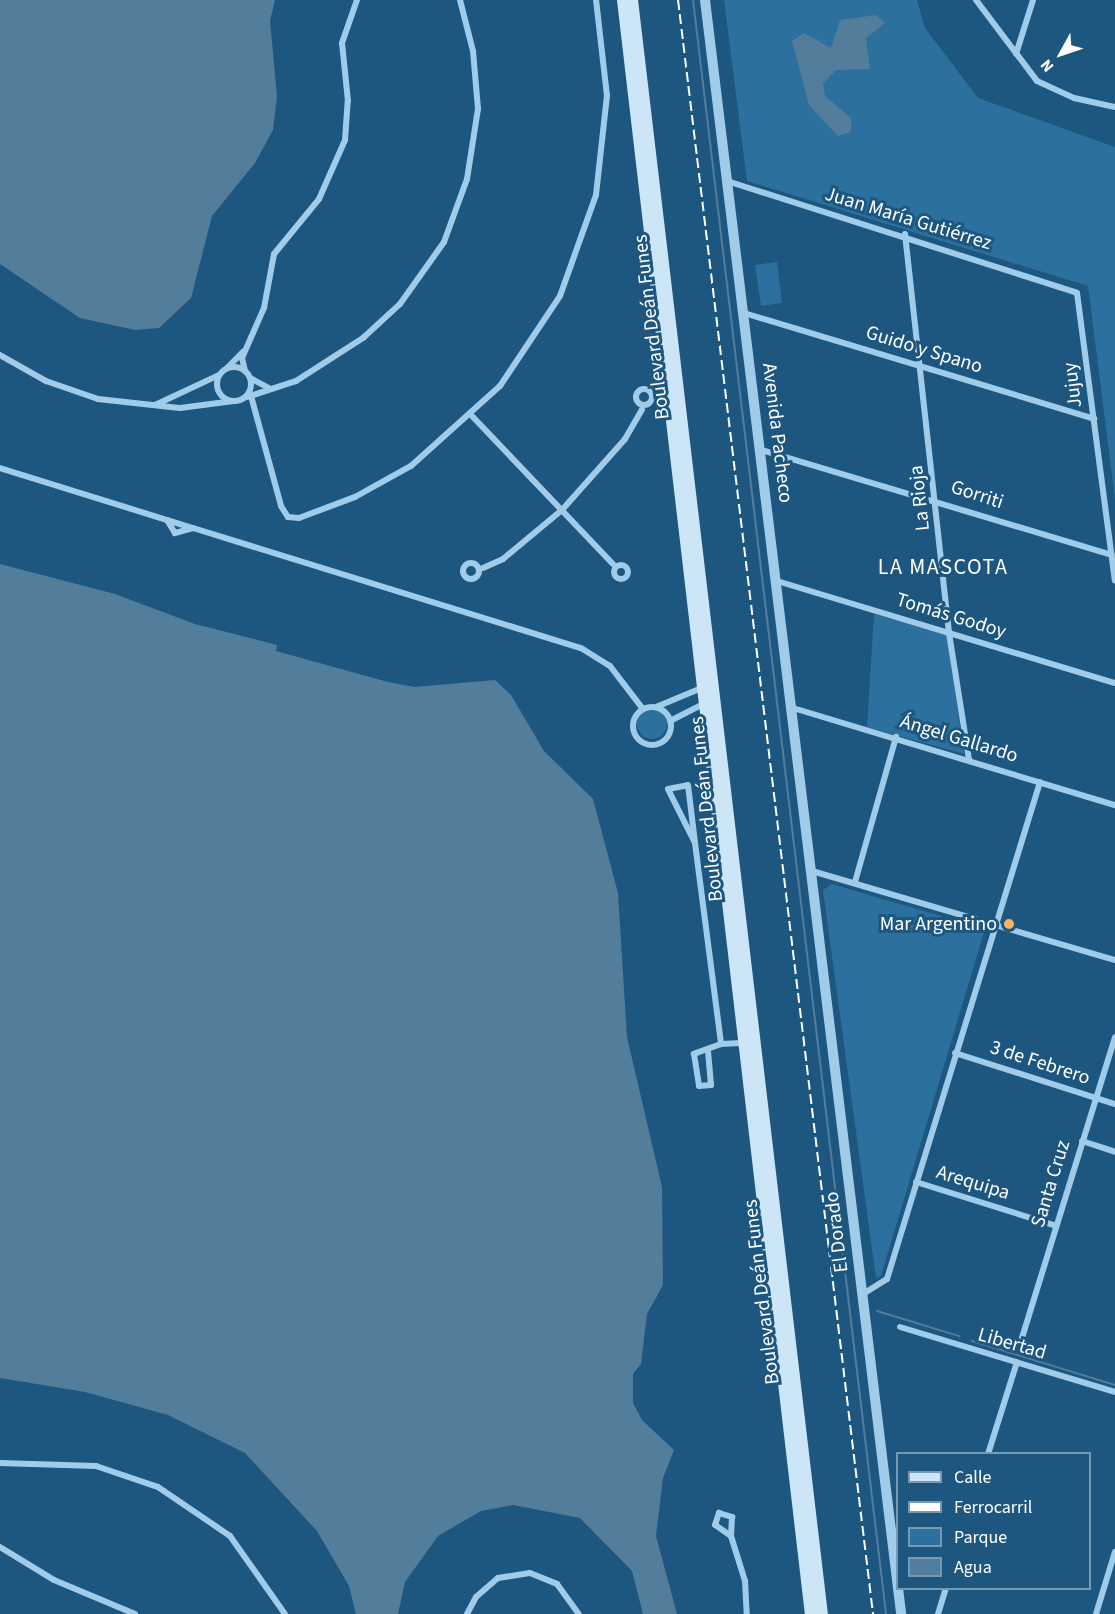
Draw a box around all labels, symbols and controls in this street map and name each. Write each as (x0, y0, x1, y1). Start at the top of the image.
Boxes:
north arrow (1031, 24, 1091, 84)
text: N (1035, 54, 1059, 77)
street label: Juan María Gutiérrez (822, 182, 994, 256)
street label: Boulevard Deán Funes (629, 233, 675, 421)
street label: Guido y Spano (863, 321, 985, 379)
street label: Jujuy (1058, 361, 1088, 409)
street label: Avenida Pacheco (757, 362, 797, 504)
street label: La Rioja (905, 464, 935, 532)
street label: Gorriti (948, 475, 1006, 515)
district label: LA MASCOTA (878, 555, 1008, 581)
street label: Tomás Godoy (893, 588, 1009, 644)
street label: Ángel Gallardo (897, 710, 1021, 768)
street label: Boulevard Deán Funes (685, 715, 729, 903)
place label: Mar Argentino (880, 912, 997, 936)
marker: Mar Argentino (1002, 917, 1016, 931)
street label: 3 de Febrero (987, 1036, 1093, 1090)
street label: Santa Cruz (1026, 1138, 1076, 1230)
street label: Arequipa (933, 1161, 1013, 1205)
street label: El Dorado (820, 1190, 854, 1274)
street label: Boulevard Deán Funes (739, 1198, 785, 1386)
street label: Libertad (975, 1323, 1049, 1365)
legend (896, 1452, 1091, 1590)
text: Calle (954, 1465, 991, 1490)
text: Ferrocarril (954, 1495, 1032, 1520)
text: Parque (954, 1525, 1007, 1550)
text: Agua (954, 1555, 992, 1580)

